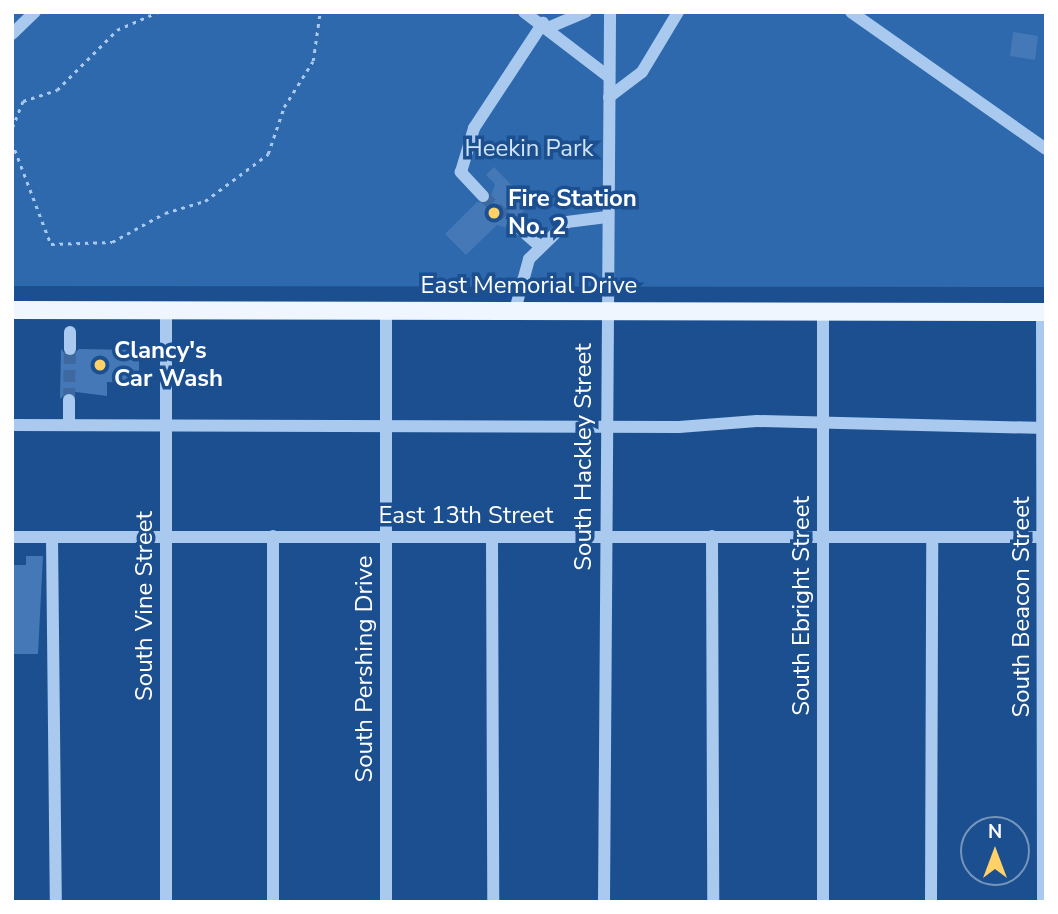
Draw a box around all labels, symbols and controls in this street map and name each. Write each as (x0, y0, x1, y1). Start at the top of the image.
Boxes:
park label: Heekin Park (464, 135, 594, 163)
place label: Fire Station No. 2 (508, 185, 637, 241)
marker: Fire Station No. 2 (486, 205, 502, 221)
street label: East Memorial Drive (421, 272, 637, 300)
place label: Clancy's Car Wash (114, 337, 223, 393)
street label: South Hackley Street (570, 343, 598, 571)
marker: Clancy's Car Wash (92, 357, 108, 373)
street label: South Ebright Street (788, 496, 816, 716)
street label: South Beacon Street (1008, 497, 1036, 717)
street label: East 13th Street (378, 502, 554, 530)
street label: South Vine Street (131, 511, 159, 701)
street label: South Pershing Drive (351, 555, 379, 783)
north arrow (960, 816, 1030, 886)
text: N (988, 819, 1002, 845)

